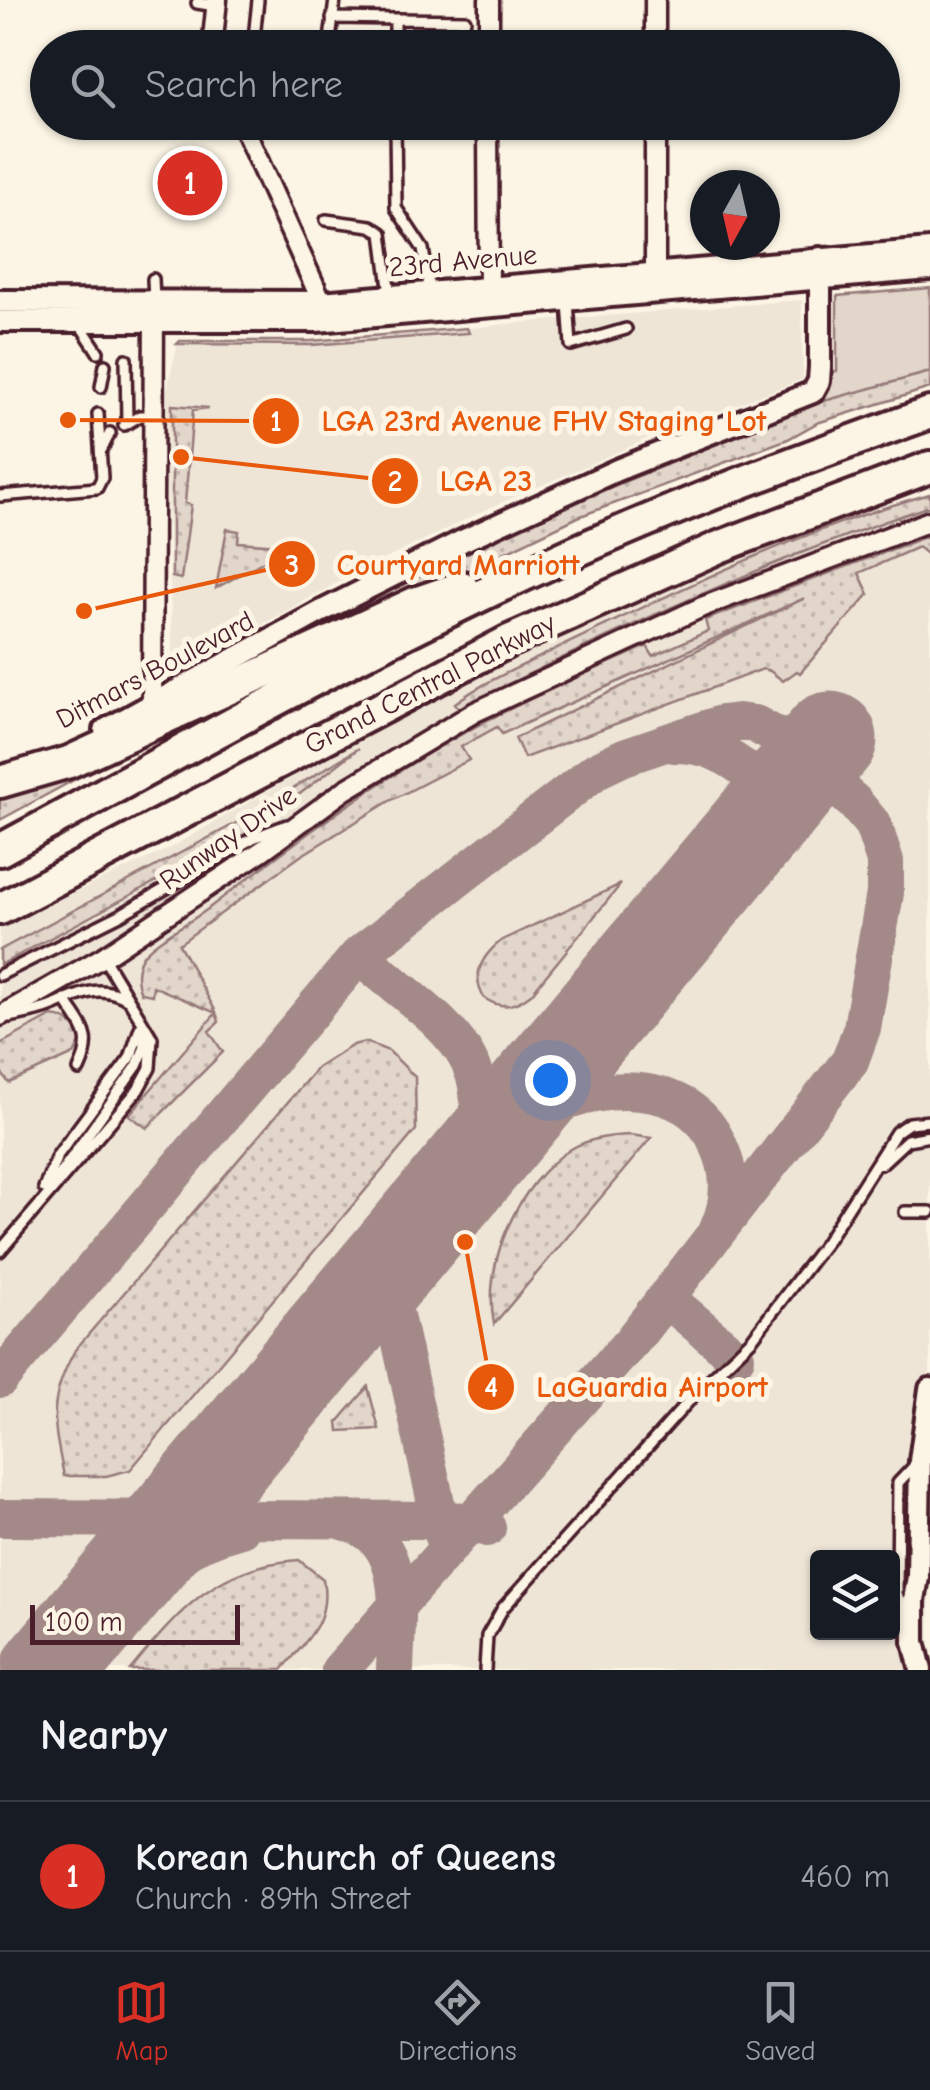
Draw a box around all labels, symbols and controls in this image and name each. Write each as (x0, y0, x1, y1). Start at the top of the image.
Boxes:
search box (30, 30, 900, 140)
icon: search (65, 58, 120, 113)
text: Search here (145, 63, 343, 107)
pin: 1 (158, 146, 222, 220)
north arrow (690, 170, 780, 260)
street label: 23rd Avenue (388, 239, 538, 283)
callout: LGA 23rd Avenue FHV Staging Lot (251, 391, 786, 451)
text: 1 (270, 404, 282, 439)
text: LGA 23rd Avenue FHV Staging Lot (322, 404, 768, 439)
callout: LGA 23 (370, 451, 553, 511)
text: 2 (388, 464, 402, 499)
text: LGA 23 (440, 464, 532, 499)
callout: Courtyard Marriott (267, 534, 600, 594)
text: 3 (285, 548, 299, 583)
text: Courtyard Marriott (337, 548, 581, 583)
street label: Ditmars Boulevard (51, 604, 259, 736)
street label: Grand Central Parkway (299, 607, 561, 761)
street label: Runway Drive (154, 779, 302, 897)
your location (525, 1055, 576, 1106)
callout: LaGuardia Airport (466, 1357, 787, 1417)
text: 4 (484, 1370, 498, 1405)
text: LaGuardia Airport (536, 1370, 769, 1405)
map controls (810, 1550, 900, 1640)
button: layers (810, 1550, 900, 1640)
scale bar (30, 1600, 240, 1644)
text: 100 m (45, 1606, 123, 1638)
text: Nearby (40, 1711, 167, 1760)
text: Korean Church of Queens (135, 1836, 556, 1880)
text: 1 (66, 1858, 79, 1895)
text: 460 m (801, 1858, 890, 1895)
text: Church · 89th Street (135, 1880, 410, 1917)
tab: Map (114, 1975, 169, 2067)
tab: Directions (398, 1975, 517, 2067)
tab: Saved (746, 1975, 816, 2067)

